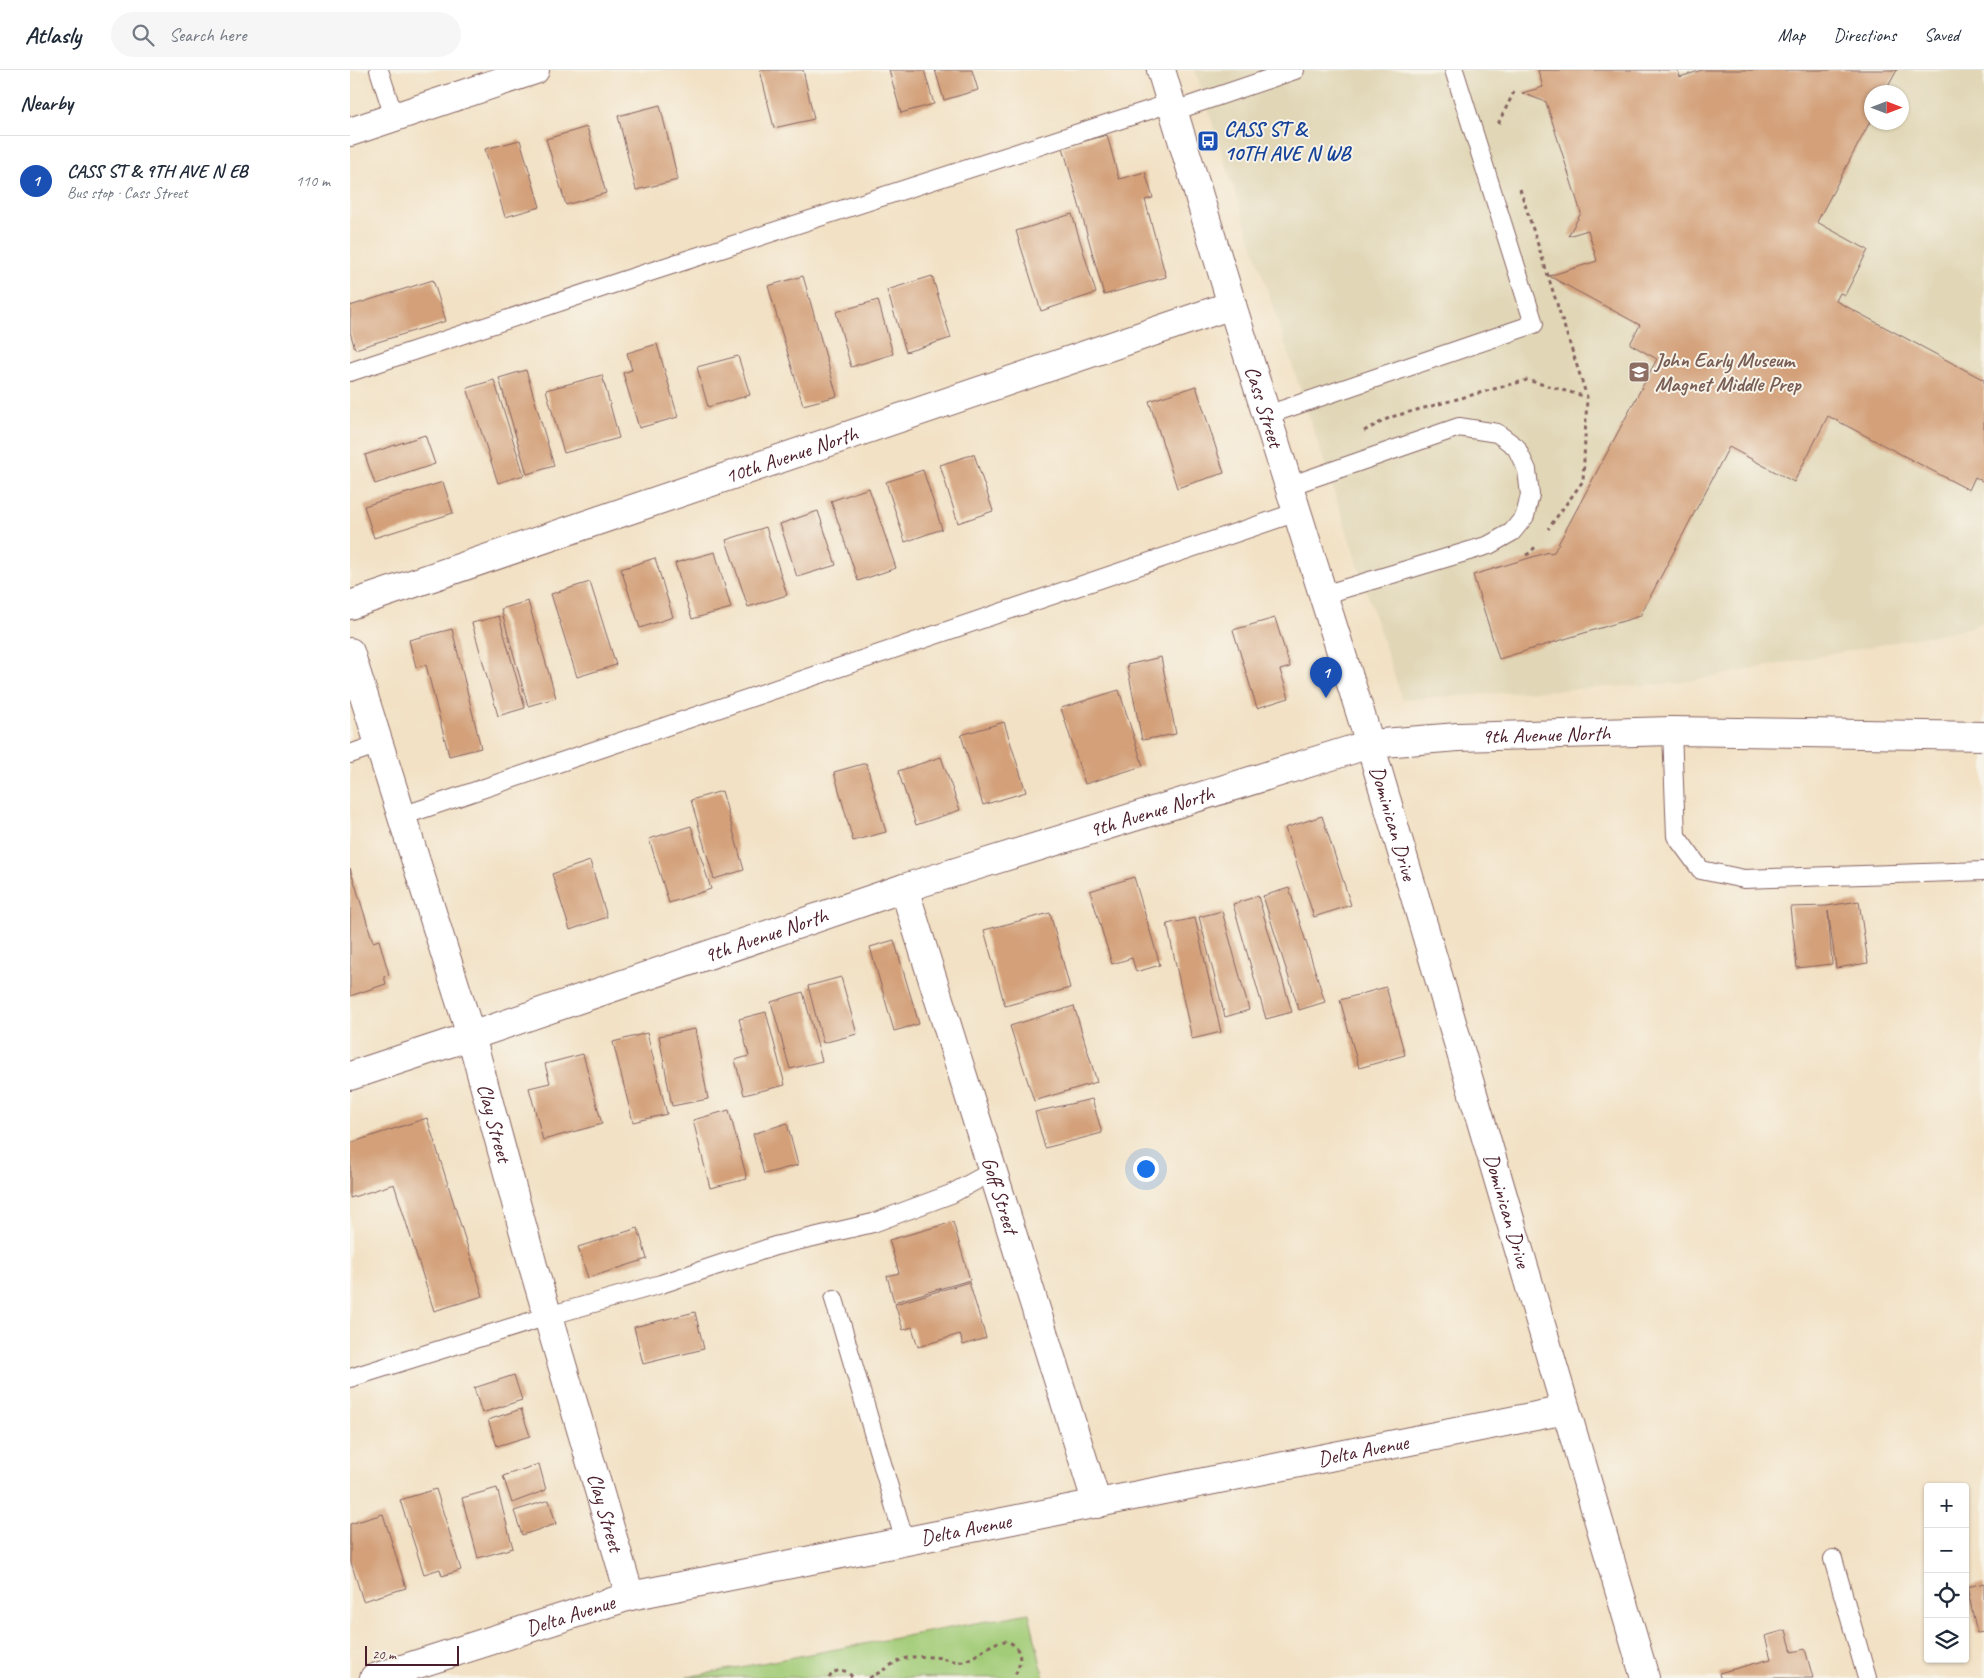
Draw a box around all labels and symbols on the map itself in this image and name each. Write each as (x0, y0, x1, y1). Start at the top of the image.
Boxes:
north arrow (1864, 85, 1909, 130)
place label: CASS ST & 10TH AVE N WB (1224, 116, 1352, 166)
bus stop icon: CASS ST & 10TH AVE N WB (1196, 129, 1220, 153)
place label: John Early Museum Magnet Middle Prep (1653, 347, 1803, 397)
school or university icon: John Early Museum Magnet Middle Prep (1627, 360, 1651, 384)
street label: Cass Street (1239, 363, 1290, 452)
street label: 10th Avenue North (722, 420, 862, 490)
pin: 1 (1310, 657, 1342, 698)
street label: 9th Avenue North (1481, 720, 1612, 749)
street label: Dominican Drive (1364, 763, 1423, 884)
street label: 9th Avenue North (1086, 780, 1218, 843)
street label: 9th Avenue North (701, 902, 832, 968)
street label: Clay Street (471, 1081, 518, 1167)
street label: Dominican Drive (1478, 1150, 1537, 1272)
street label: Goff Street (976, 1154, 1025, 1240)
your location (1133, 1156, 1159, 1182)
street label: Delta Avenue (1315, 1428, 1411, 1472)
street label: Clay Street (582, 1470, 630, 1557)
street label: Delta Avenue (918, 1507, 1014, 1551)
street label: Delta Avenue (523, 1588, 619, 1642)
scale bar (365, 1643, 459, 1666)

